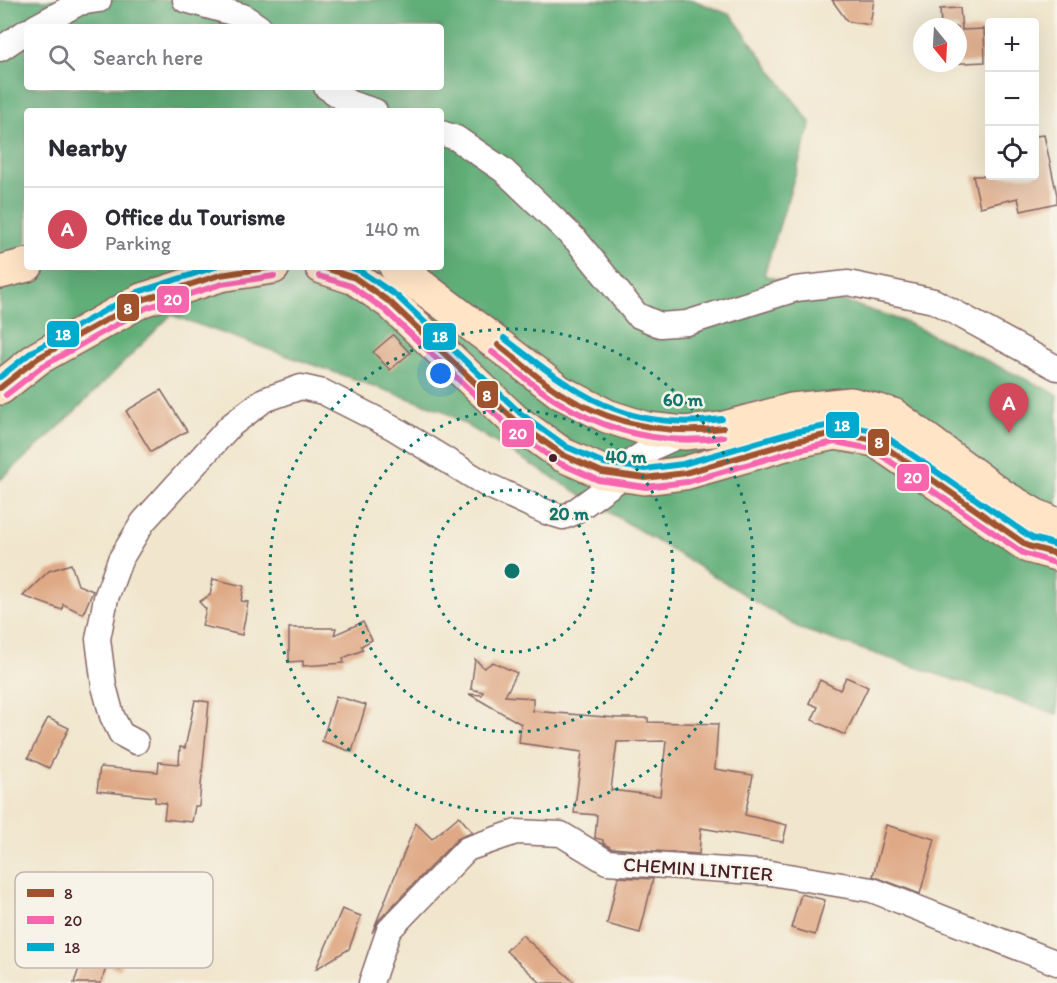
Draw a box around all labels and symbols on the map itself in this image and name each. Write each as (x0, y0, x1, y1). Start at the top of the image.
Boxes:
north arrow (913, 18, 967, 72)
line badge: 20 (156, 285, 190, 314)
text: 20 (164, 290, 182, 309)
line badge: 8 (116, 293, 140, 322)
text: 8 (124, 299, 133, 318)
line badge: 18 (46, 320, 80, 348)
line badge: 18 (422, 322, 457, 351)
text: 18 (55, 325, 71, 344)
text: 18 (432, 327, 448, 346)
your location (426, 359, 455, 388)
line badge: 8 (476, 380, 499, 409)
pin: A (990, 384, 1028, 433)
text: 8 (483, 386, 492, 405)
text: 60 m (663, 389, 704, 411)
line badge: 18 (825, 411, 860, 439)
text: 18 (834, 416, 850, 435)
line badge: 20 (501, 419, 535, 448)
text: 20 (509, 424, 527, 443)
line badge: 8 (867, 428, 890, 457)
text: 8 (875, 433, 884, 452)
text: 40 m (605, 446, 647, 468)
unlabelled marker (547, 452, 559, 464)
line badge: 20 (896, 463, 930, 492)
text: 20 (904, 468, 922, 487)
text: 20 m (549, 503, 590, 525)
centre of rings (502, 561, 522, 581)
street label: CHEMIN LINTIER (622, 852, 774, 886)
legend (15, 872, 213, 968)
text: 8 (64, 884, 73, 903)
text: 20 (64, 911, 82, 930)
text: 18 (64, 938, 80, 957)

